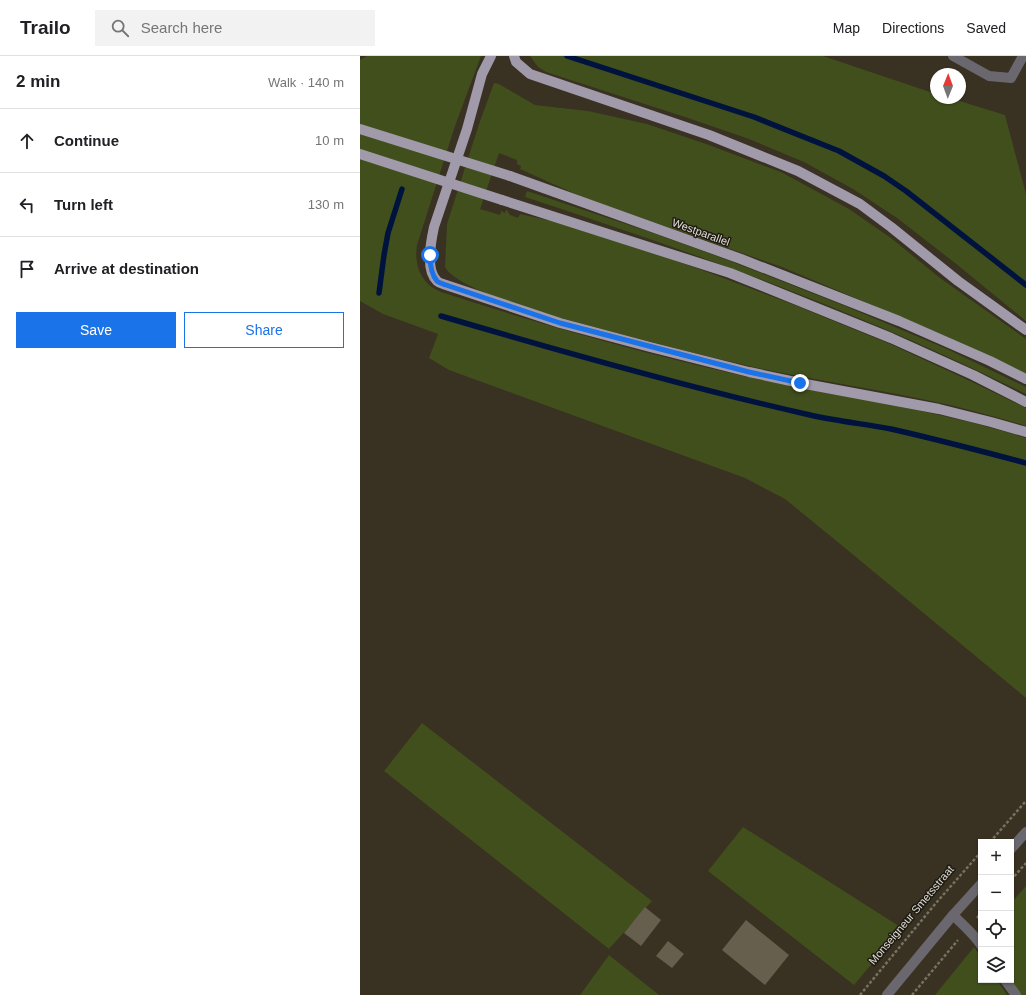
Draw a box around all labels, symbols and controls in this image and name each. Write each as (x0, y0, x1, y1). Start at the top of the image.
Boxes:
search box (95, 10, 375, 46)
text: Trailo (20, 17, 71, 38)
icon: search (109, 17, 131, 39)
text: Search here (141, 19, 222, 36)
text: Map (833, 20, 860, 36)
text: Directions (882, 20, 944, 36)
text: Saved (966, 20, 1006, 36)
north arrow (930, 68, 966, 104)
text: 2 min (16, 72, 60, 91)
text: Walk · 140 m (268, 75, 344, 90)
icon: ahead (16, 130, 38, 152)
text: Continue (54, 132, 119, 149)
text: 10 m (315, 133, 344, 148)
icon: left (16, 194, 38, 216)
text: Turn left (54, 196, 113, 213)
text: 130 m (308, 197, 344, 212)
street label: Westparallel (671, 216, 731, 248)
route start (421, 246, 439, 264)
icon: arrive (16, 258, 38, 280)
text: Arrive at destination (54, 260, 199, 277)
button: Save (16, 312, 176, 348)
button: Share (184, 312, 344, 348)
route end (791, 374, 809, 392)
map controls (978, 839, 1014, 983)
button: + (978, 839, 1014, 875)
street label: Monseigneur Smetsstraat (866, 863, 956, 967)
button: − (978, 875, 1014, 911)
button: locate (978, 911, 1014, 947)
button: layers (978, 947, 1014, 983)

